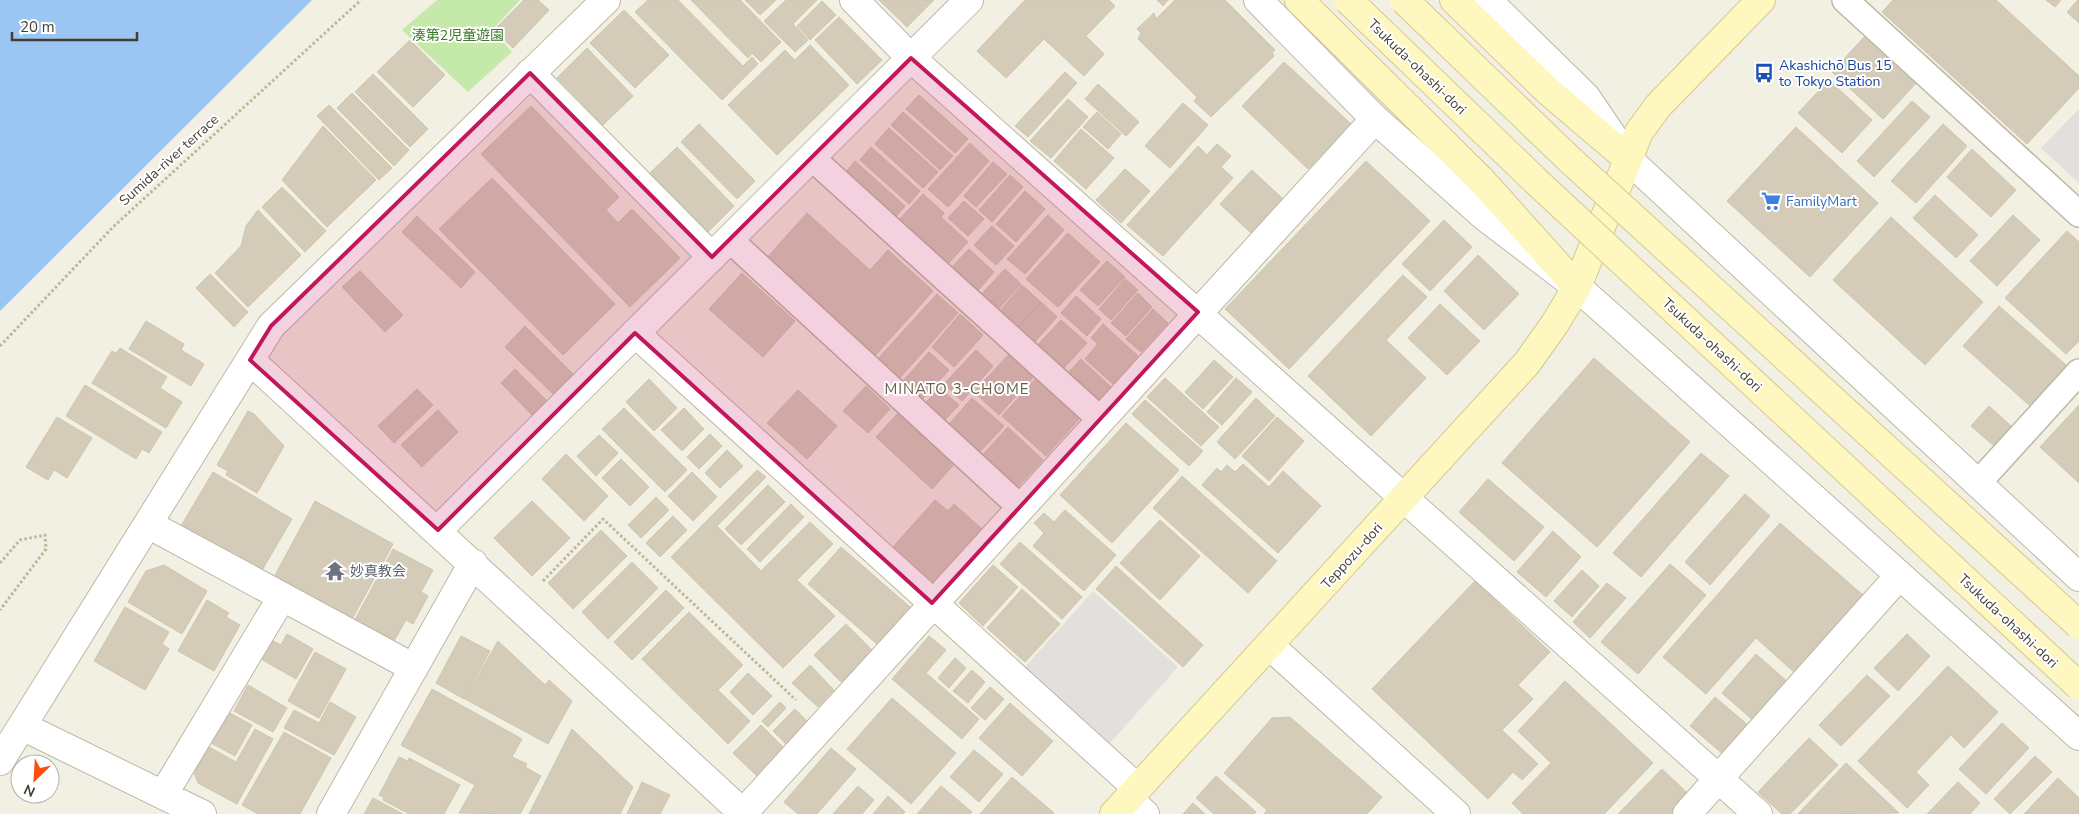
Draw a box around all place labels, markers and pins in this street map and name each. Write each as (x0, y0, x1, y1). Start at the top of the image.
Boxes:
place label: Akashichō Bus 15 to Tokyo Station (1779, 56, 1892, 91)
bus stop icon: Akashichō Bus 15 to Tokyo Station (1753, 62, 1775, 84)
supermarket icon: FamilyMart (1760, 190, 1782, 212)
place label: FamilyMart (1786, 192, 1857, 211)
temple icon: 妙真教会 (324, 560, 346, 582)
place label: 妙真教会 (350, 562, 406, 581)

